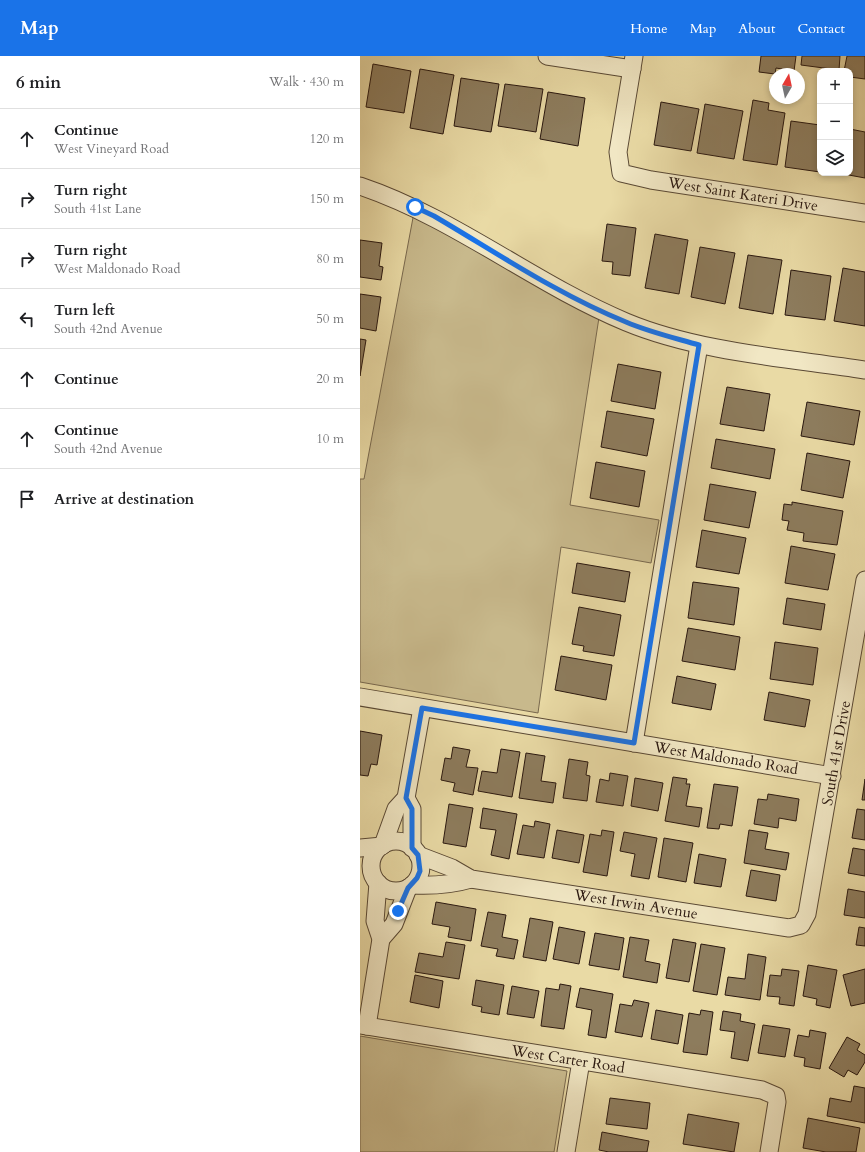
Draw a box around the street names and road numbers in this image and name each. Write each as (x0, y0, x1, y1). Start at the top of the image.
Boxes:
street label: West Saint Kateri Drive (665, 172, 820, 216)
street label: South 41st Drive (817, 699, 855, 807)
street label: West Maldonado Road (651, 737, 800, 779)
street label: West Irwin Avenue (572, 884, 700, 924)
street label: West Carter Road (509, 1040, 626, 1078)

